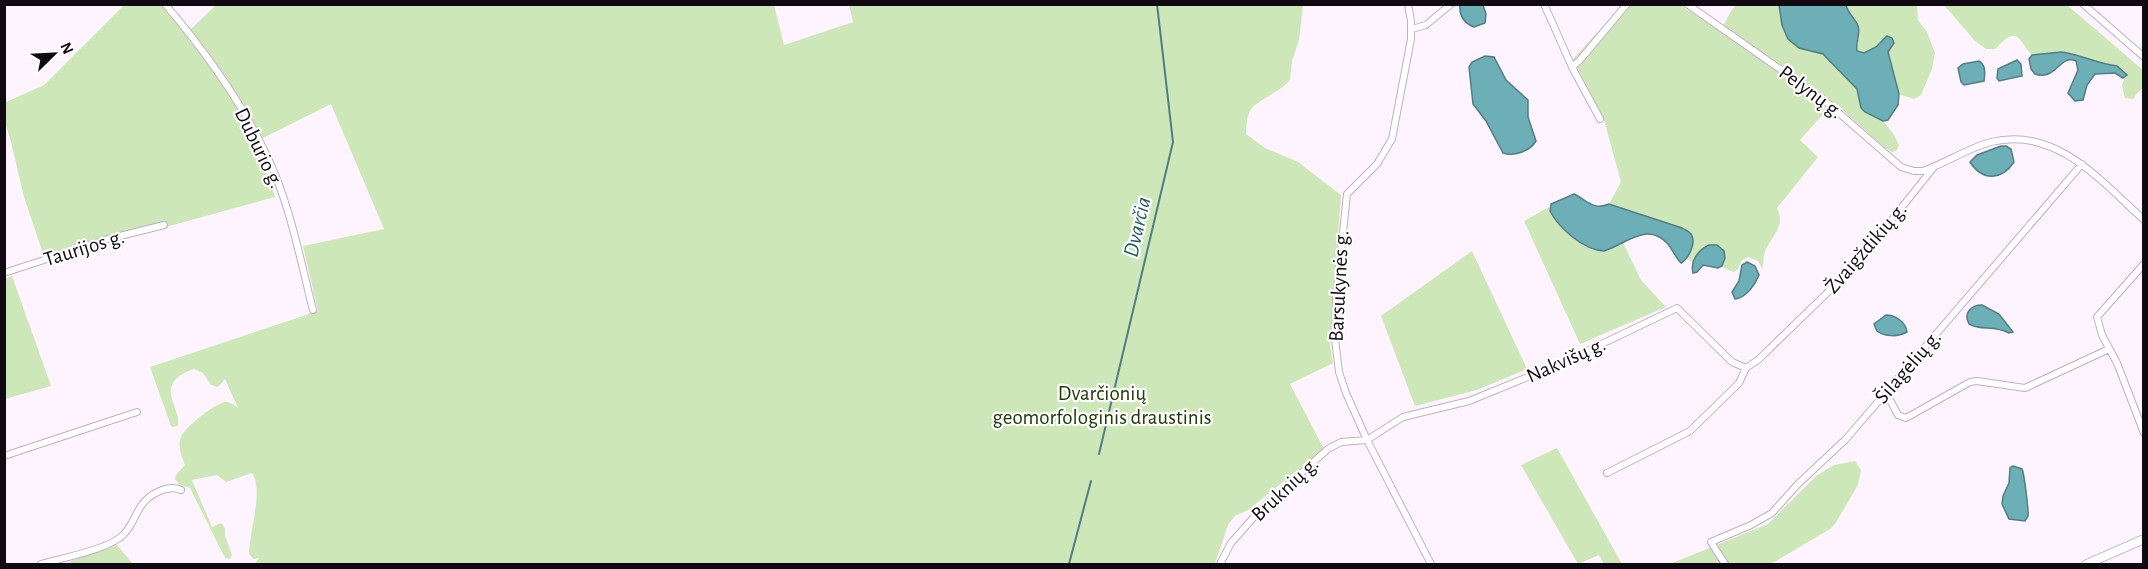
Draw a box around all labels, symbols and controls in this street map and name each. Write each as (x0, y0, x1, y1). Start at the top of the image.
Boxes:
north arrow (24, 24, 84, 84)
text: N (57, 40, 76, 57)
street label: Pelynų g. (1775, 61, 1847, 123)
street label: Duburio g. (231, 105, 287, 191)
water label: Dvarčia (1119, 195, 1155, 259)
street label: Žvaigždikių g. (1820, 197, 1911, 297)
street label: Taurijos g. (41, 226, 127, 270)
street label: Barsukynės g. (1326, 230, 1352, 342)
street label: Šilagėlių g. (1869, 325, 1945, 408)
street label: Nakvišų g. (1523, 333, 1609, 387)
park label: Dvarčionių geomorfologinis draustinis (992, 383, 1212, 428)
street label: Bruknių g. (1247, 453, 1323, 525)

